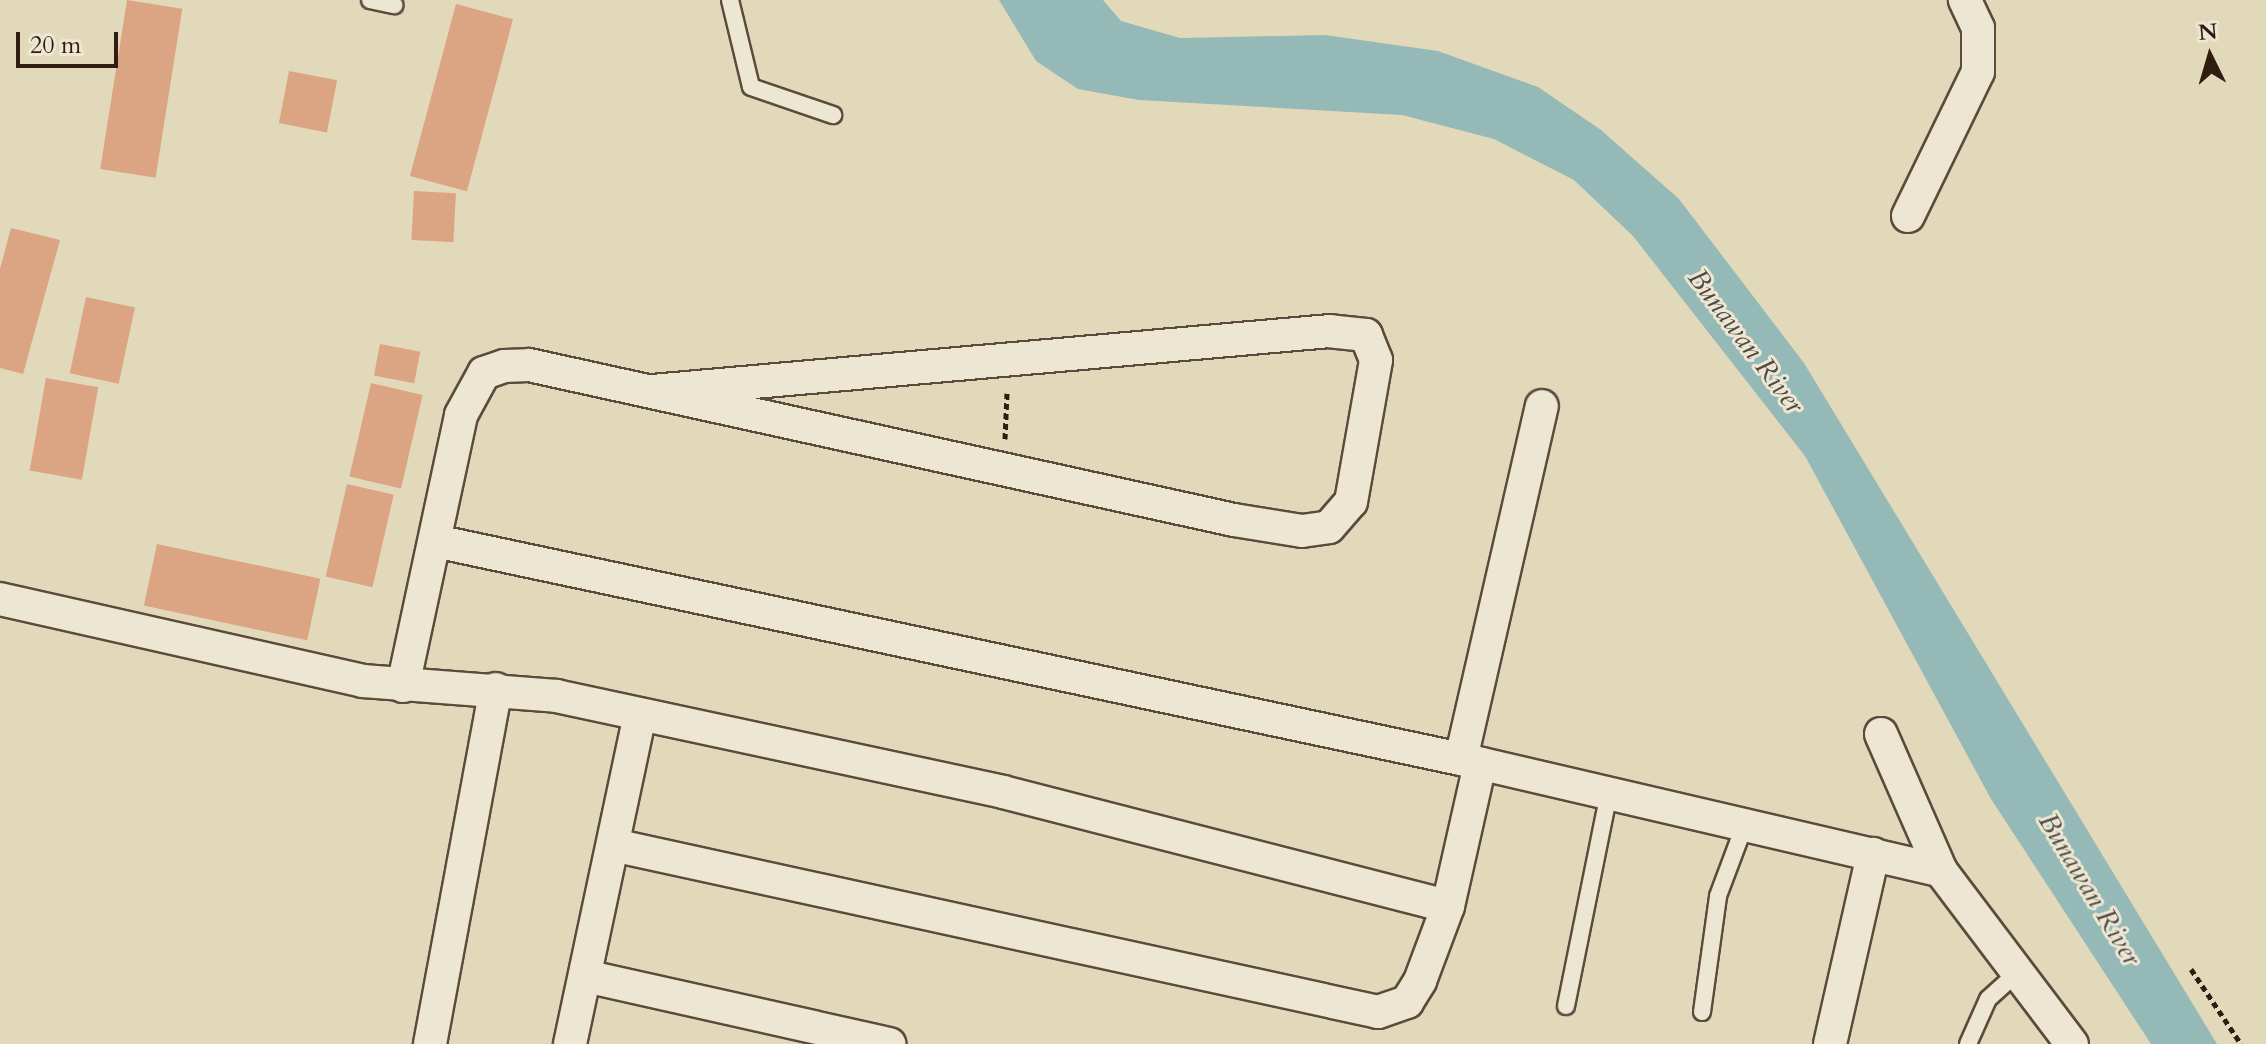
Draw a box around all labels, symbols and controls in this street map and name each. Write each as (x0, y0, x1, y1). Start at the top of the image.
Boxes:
scale bar (20, 16, 122, 66)
north arrow (2170, 16, 2250, 96)
text: N (2197, 16, 2219, 48)
text: 20 m (30, 29, 81, 62)
water label: Bunawan River (1681, 262, 1811, 420)
water label: Bunawan River (2031, 807, 2149, 971)

